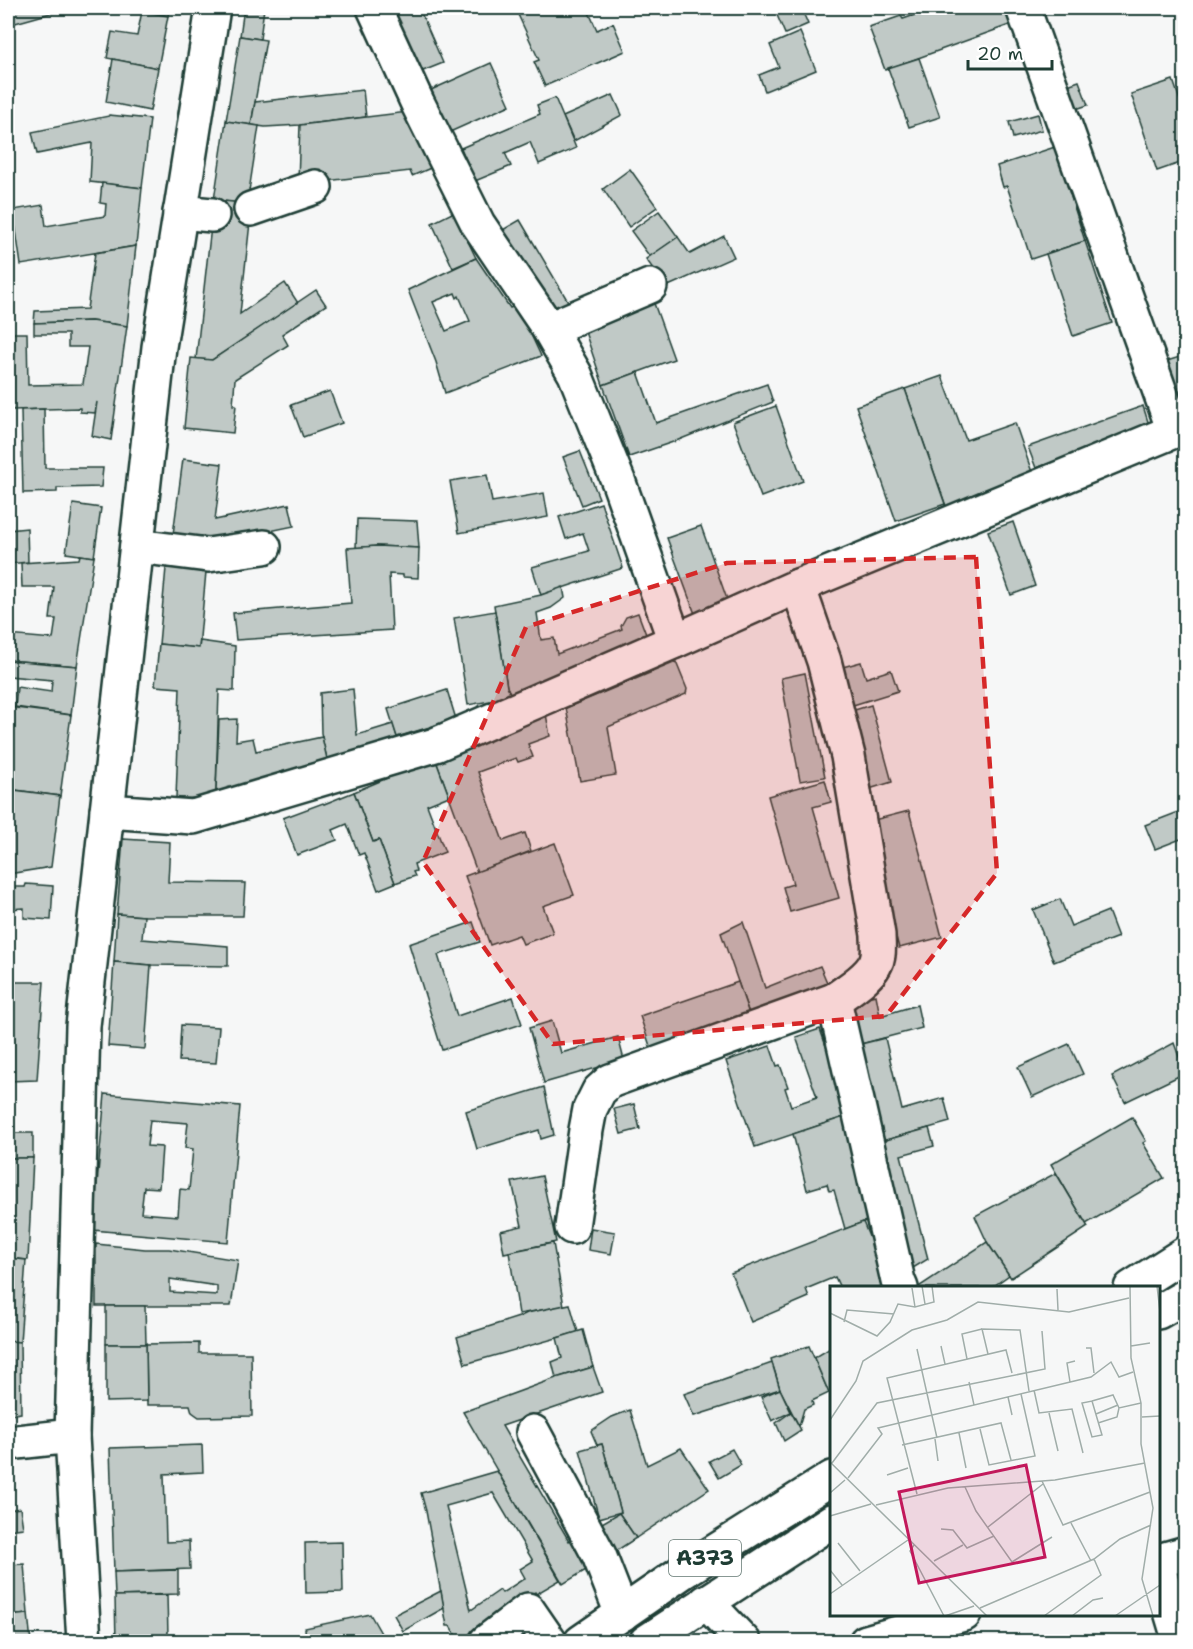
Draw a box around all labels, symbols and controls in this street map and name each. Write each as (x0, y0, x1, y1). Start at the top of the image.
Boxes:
scale bar (968, 33, 1052, 71)
text: 20 m (977, 42, 1023, 66)
inset map (830, 1286, 1160, 1616)
road number: A373 (669, 1540, 741, 1576)

